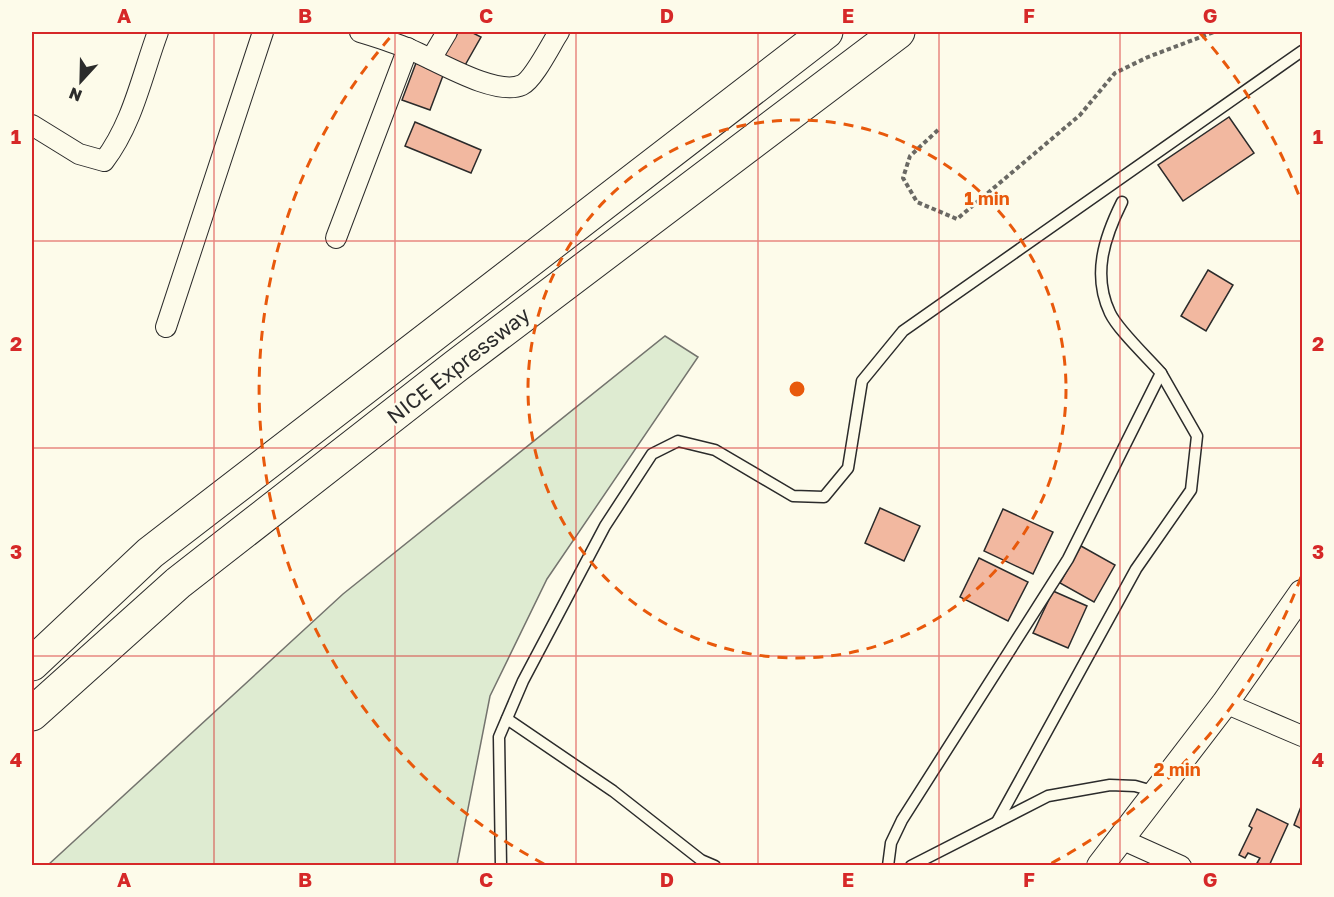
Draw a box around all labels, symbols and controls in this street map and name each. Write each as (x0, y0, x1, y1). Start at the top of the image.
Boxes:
text: A (117, 3, 131, 27)
text: B (298, 3, 312, 27)
text: C (479, 3, 493, 27)
text: D (660, 3, 674, 27)
text: E (842, 3, 854, 27)
text: F (1023, 3, 1035, 27)
text: G (1203, 3, 1217, 27)
north arrow (51, 51, 111, 111)
text: N (66, 83, 85, 106)
text: 1 (11, 124, 21, 148)
text: 1 (1313, 124, 1323, 148)
text: 1 min (964, 187, 1010, 209)
street label: NICE Expressway (381, 301, 535, 429)
text: 2 (10, 331, 22, 355)
text: 2 (1312, 331, 1324, 355)
centre of rings (787, 379, 807, 399)
text: 3 (10, 539, 22, 563)
text: 3 (1312, 539, 1324, 563)
text: 4 (10, 747, 22, 771)
text: 4 (1312, 747, 1324, 771)
text: 2 min (1153, 758, 1201, 780)
text: A (117, 867, 131, 891)
text: B (298, 867, 312, 891)
text: C (479, 867, 493, 891)
text: D (660, 867, 674, 891)
text: E (842, 867, 854, 891)
text: F (1023, 867, 1035, 891)
text: G (1203, 867, 1217, 891)

